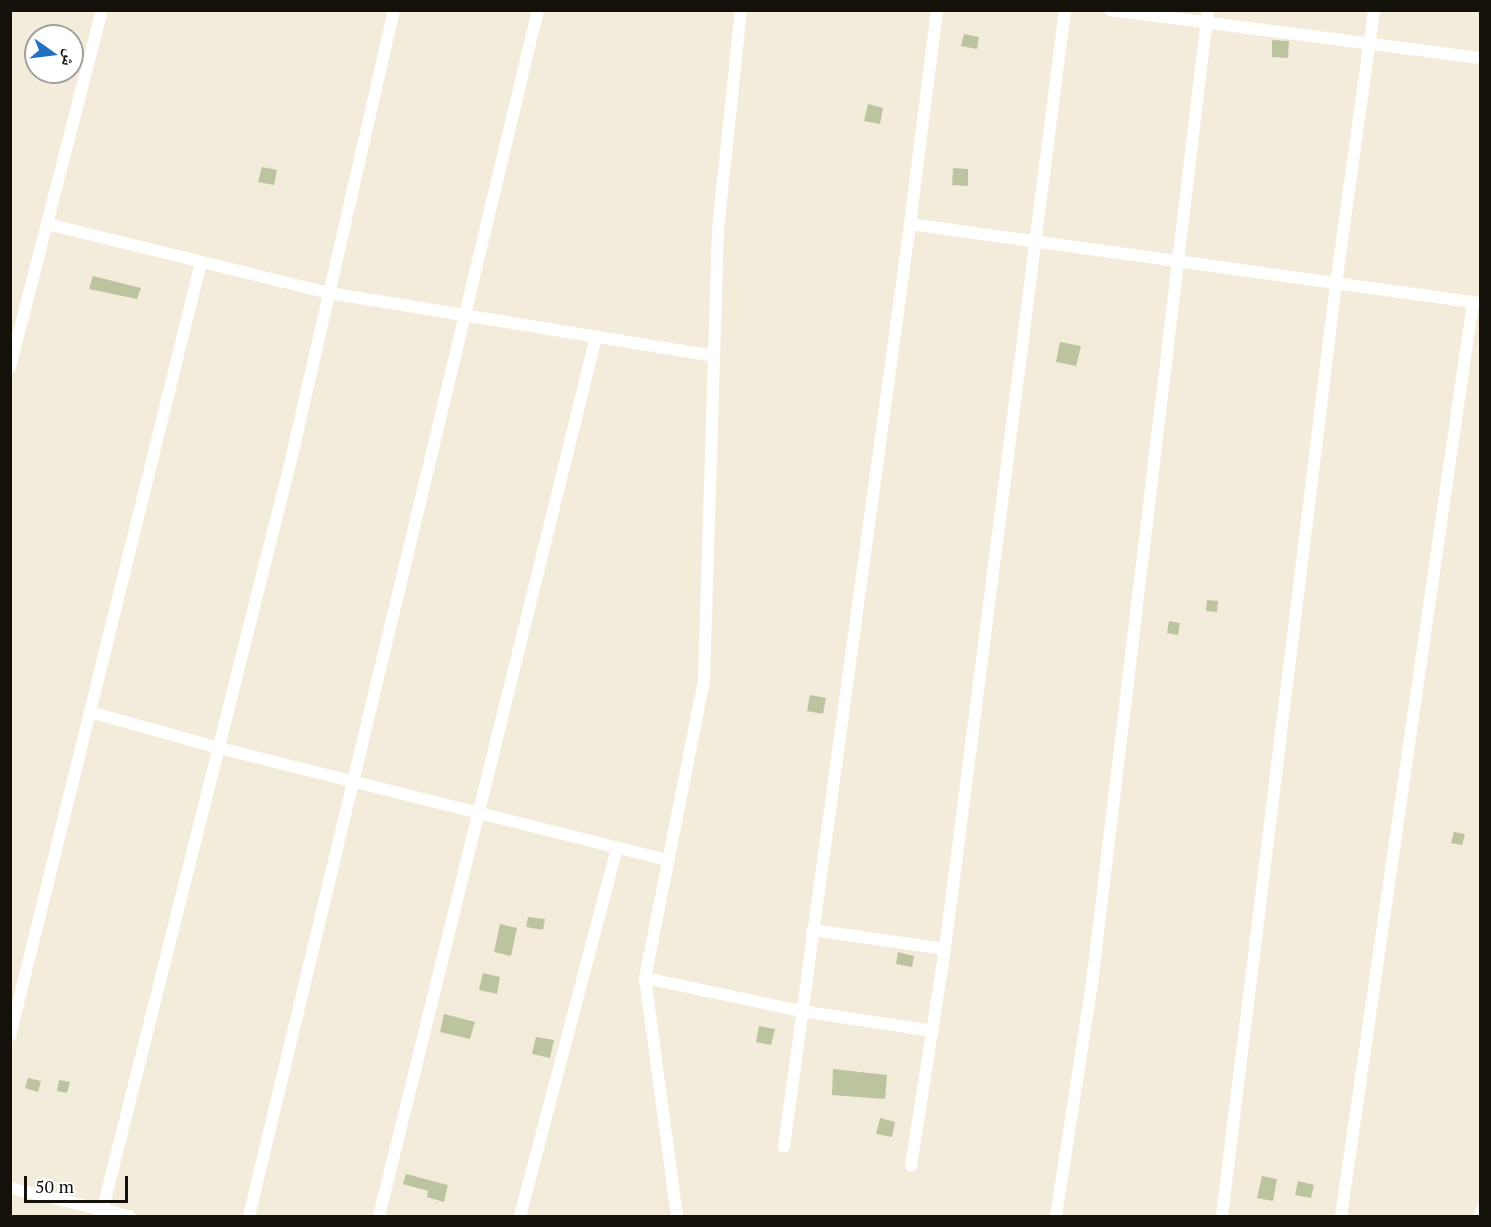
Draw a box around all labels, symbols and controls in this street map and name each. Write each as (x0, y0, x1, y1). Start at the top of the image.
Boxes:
north arrow (24, 24, 84, 84)
text: ش (57, 47, 82, 69)
scale bar (27, 1164, 130, 1202)
text: 50 m (35, 1174, 74, 1198)

